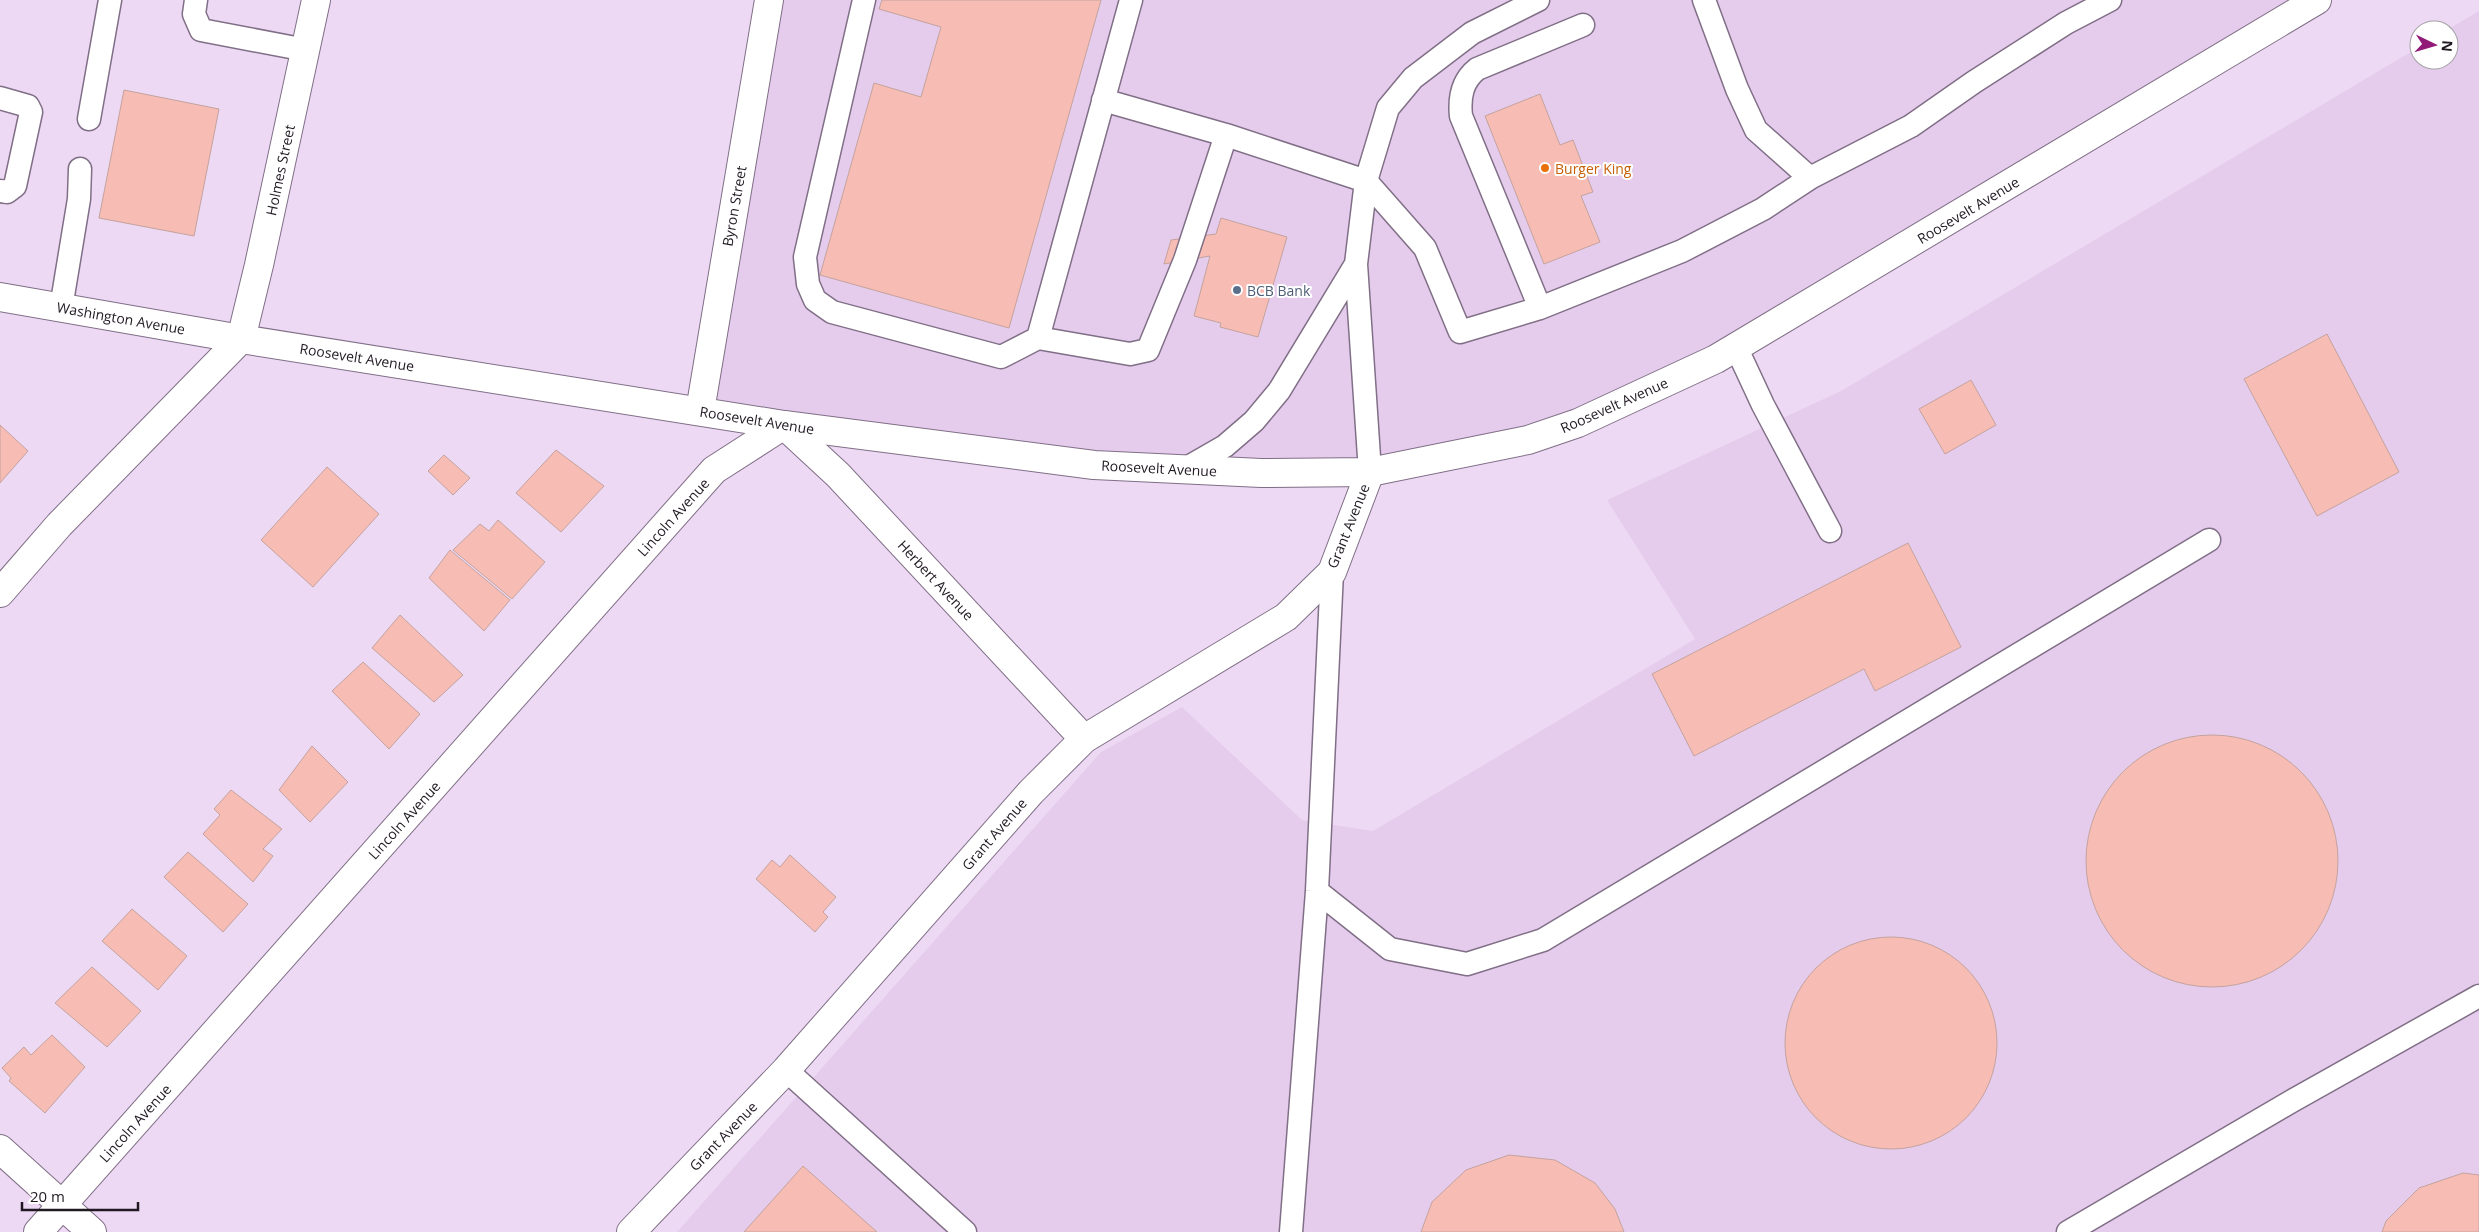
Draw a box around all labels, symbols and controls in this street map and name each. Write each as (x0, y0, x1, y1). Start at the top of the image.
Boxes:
north arrow (2409, 20, 2459, 70)
text: N (2437, 40, 2457, 53)
street label: Holmes Street (261, 123, 299, 217)
place label: Burger King (1555, 159, 1632, 178)
marker: Burger King (1539, 162, 1551, 174)
street label: Byron Street (718, 164, 750, 248)
street label: Roosevelt Avenue (1913, 172, 2023, 248)
place label: BCB Bank (1247, 281, 1311, 300)
marker: BCB Bank (1231, 284, 1243, 296)
street label: Washington Avenue (55, 297, 187, 339)
street label: Roosevelt Avenue (298, 339, 416, 375)
street label: Roosevelt Avenue (1557, 373, 1671, 437)
street label: Roosevelt Avenue (698, 402, 816, 438)
street label: Roosevelt Avenue (1101, 455, 1217, 481)
street label: Lincoln Avenue (633, 474, 713, 560)
street label: Grant Avenue (1322, 481, 1374, 571)
street label: Herbert Avenue (894, 536, 978, 624)
street label: Lincoln Avenue (364, 777, 444, 863)
street label: Grant Avenue (957, 794, 1031, 874)
street label: Lincoln Avenue (95, 1080, 175, 1166)
street label: Grant Avenue (685, 1097, 761, 1175)
scale bar (22, 1180, 139, 1212)
text: 20 m (30, 1186, 65, 1206)

